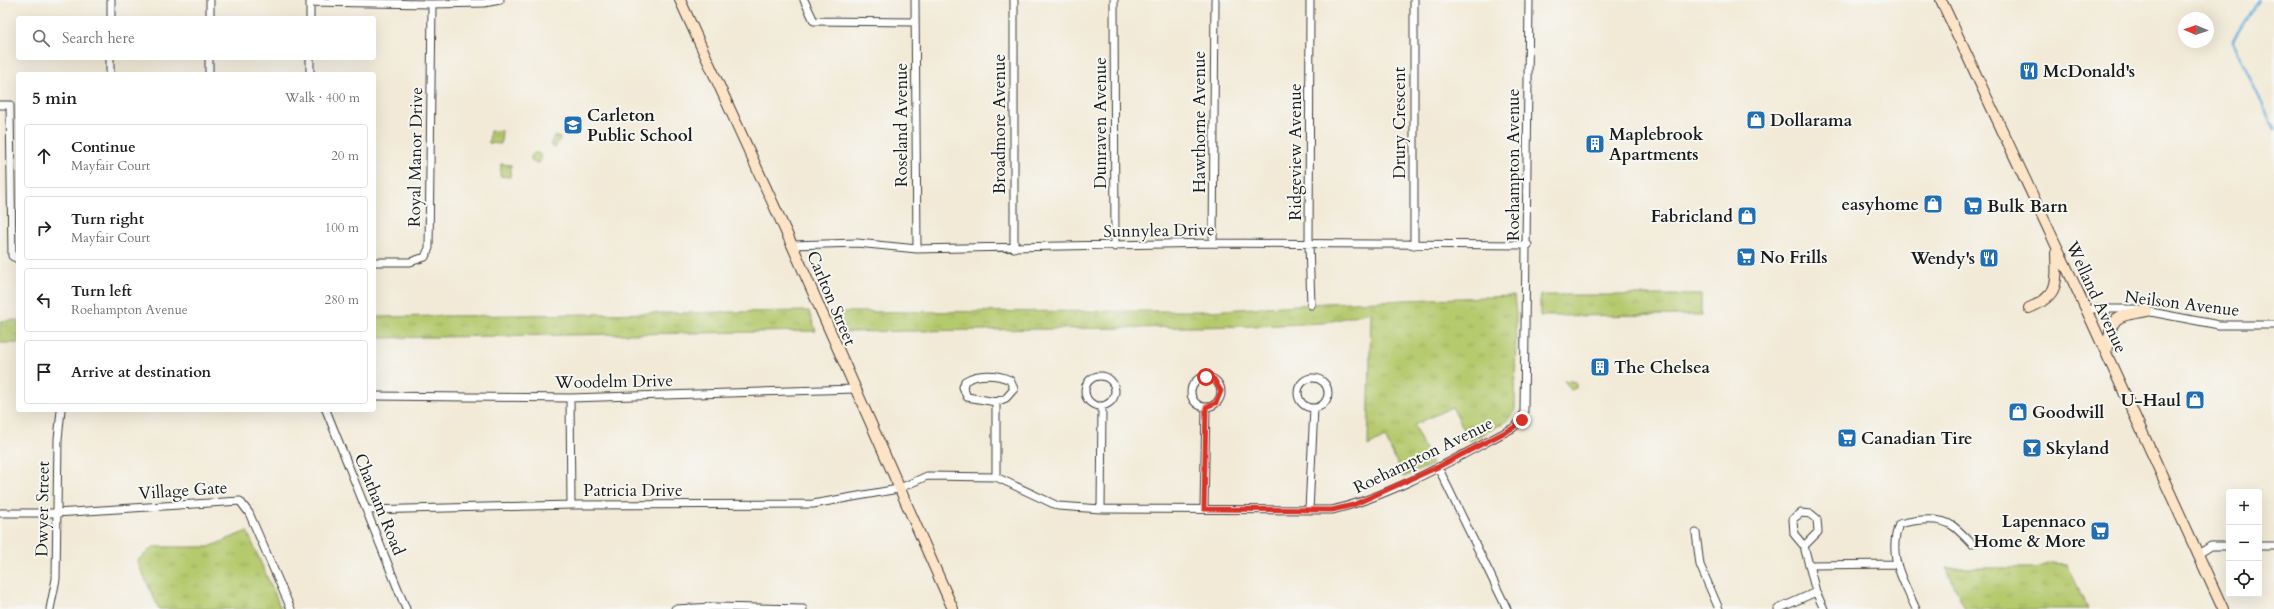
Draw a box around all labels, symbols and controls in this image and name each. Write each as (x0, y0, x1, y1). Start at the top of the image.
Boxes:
north arrow (2178, 12, 2214, 48)
search box (16, 16, 376, 60)
icon: search (30, 27, 52, 49)
text: Search here (62, 28, 135, 48)
street label: Hawthorne Avenue (1188, 51, 1211, 193)
street label: Broadmore Avenue (988, 54, 1011, 194)
street label: Dunraven Avenue (1089, 57, 1112, 189)
restaurant icon: McDonald's (2018, 60, 2040, 82)
place label: McDonald's (2043, 60, 2135, 83)
street label: Roseland Avenue (890, 63, 913, 187)
street label: Drury Crescent (1388, 66, 1411, 179)
street label: Ridgeview Avenue (1284, 83, 1307, 221)
text: 5 min (32, 87, 77, 110)
street label: Royal Manor Drive (403, 87, 428, 227)
text: Walk · 400 m (285, 89, 360, 107)
street label: Roehampton Avenue (1502, 89, 1525, 241)
place label: Carleton Public School (587, 104, 693, 147)
shop icon: Dollarama (1745, 109, 1767, 131)
place label: Dollarama (1770, 109, 1853, 132)
school or university icon: Carleton Public School (562, 114, 584, 136)
place label: Maplebrook Apartments (1609, 123, 1704, 166)
building icon: Maplebrook Apartments (1584, 133, 1606, 155)
text: Continue (71, 137, 136, 157)
icon: ahead (33, 145, 55, 167)
text: 20 m (331, 147, 359, 165)
text: Mayfair Court (71, 157, 150, 175)
place label: easyhome (1842, 193, 1919, 216)
shop icon: easyhome (1922, 193, 1944, 215)
supermarket icon: Bulk Barn (1962, 195, 1984, 217)
place label: Bulk Barn (1987, 195, 2068, 218)
place label: Fabricland (1651, 205, 1733, 228)
shop icon: Fabricland (1736, 205, 1758, 227)
text: Turn right (71, 209, 144, 229)
icon: right (33, 217, 55, 239)
street label: Sunnylea Drive (1103, 218, 1215, 243)
text: 100 m (325, 219, 359, 237)
text: Mayfair Court (71, 229, 150, 247)
street label: Welland Avenue (2060, 237, 2133, 357)
supermarket icon: No Frills (1735, 246, 1757, 268)
place label: No Frills (1760, 246, 1827, 269)
street label: Carlton Street (801, 247, 862, 350)
place label: Wendy's (1910, 247, 1975, 270)
restaurant icon: Wendy's (1978, 247, 2000, 269)
text: Turn left (71, 281, 132, 301)
street label: Neilson Avenue (2123, 285, 2241, 322)
icon: left (33, 289, 55, 311)
text: 280 m (325, 291, 359, 309)
text: Roehampton Avenue (71, 301, 188, 319)
building icon: The Chelsea (1589, 356, 1611, 378)
place label: The Chelsea (1614, 356, 1711, 379)
icon: arrive (33, 361, 55, 383)
text: Arrive at destination (71, 362, 211, 382)
route start (1197, 368, 1215, 386)
street label: Woodelm Drive (554, 369, 673, 394)
place label: U-Haul (2121, 389, 2181, 412)
shop icon: U-Haul (2184, 389, 2206, 411)
shop icon: Goodwill (2007, 401, 2029, 423)
place label: Goodwill (2032, 401, 2104, 424)
route end (1513, 411, 1531, 429)
street label: Roehampton Avenue (1350, 412, 1497, 499)
supermarket icon: Canadian Tire (1836, 427, 1858, 449)
place label: Canadian Tire (1861, 427, 1973, 450)
bar icon: Skyland (2021, 437, 2043, 459)
place label: Skyland (2046, 437, 2110, 460)
street label: Chatham Road (349, 450, 410, 559)
street label: Dwyer Street (30, 460, 55, 557)
street label: Village Gate (138, 476, 228, 505)
street label: Patricia Drive (583, 479, 683, 502)
map controls (2226, 489, 2262, 597)
button: + (2226, 489, 2262, 525)
place label: Lapennaco Home & More (1974, 510, 2086, 553)
supermarket icon: Lapennaco Home & More (2089, 520, 2111, 542)
button: − (2226, 525, 2262, 561)
button: locate (2226, 561, 2262, 597)

